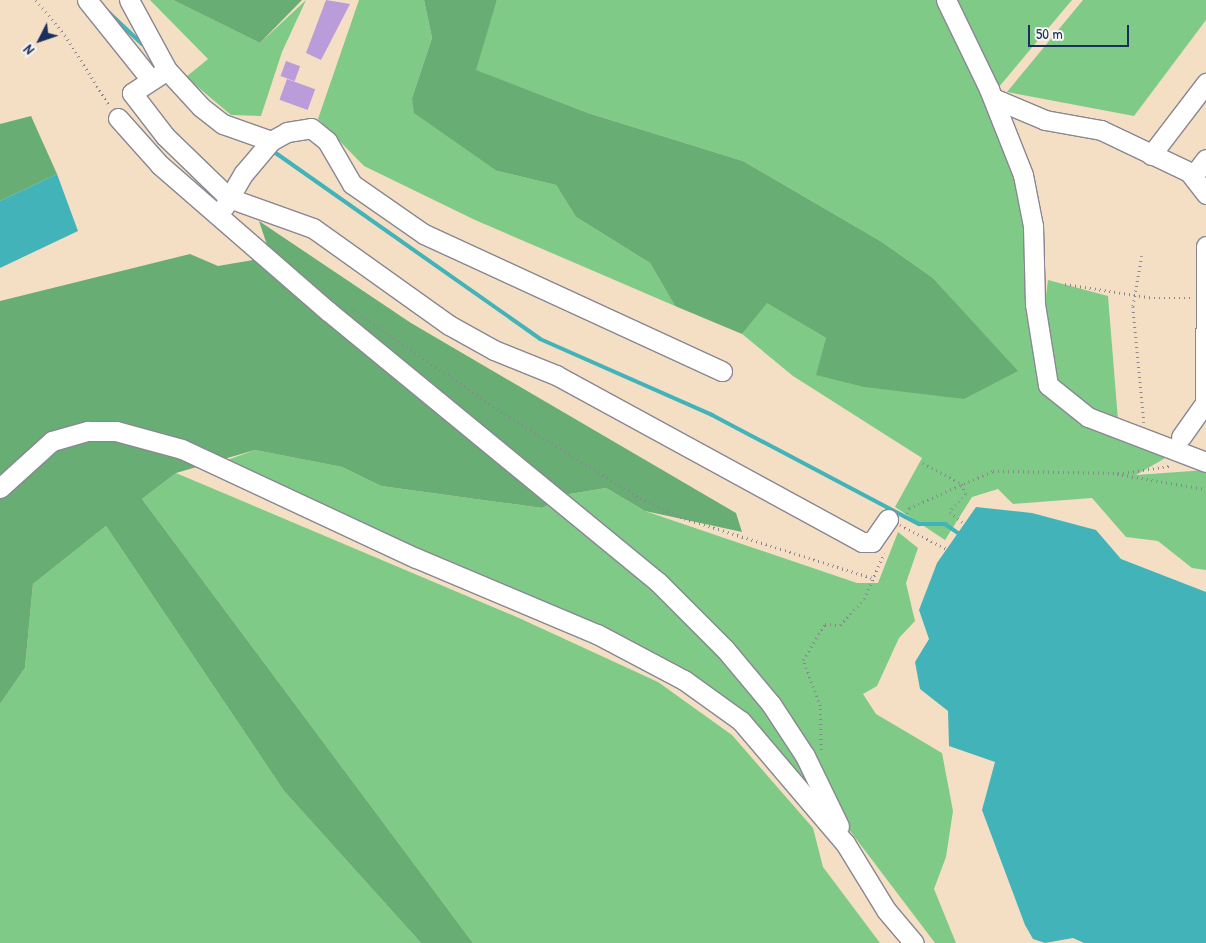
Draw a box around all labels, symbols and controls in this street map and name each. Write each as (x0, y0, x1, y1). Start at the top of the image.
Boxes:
north arrow (15, 15, 65, 65)
scale bar (1031, 15, 1132, 47)
text: 50 m (1036, 23, 1063, 44)
text: N (19, 41, 38, 59)

